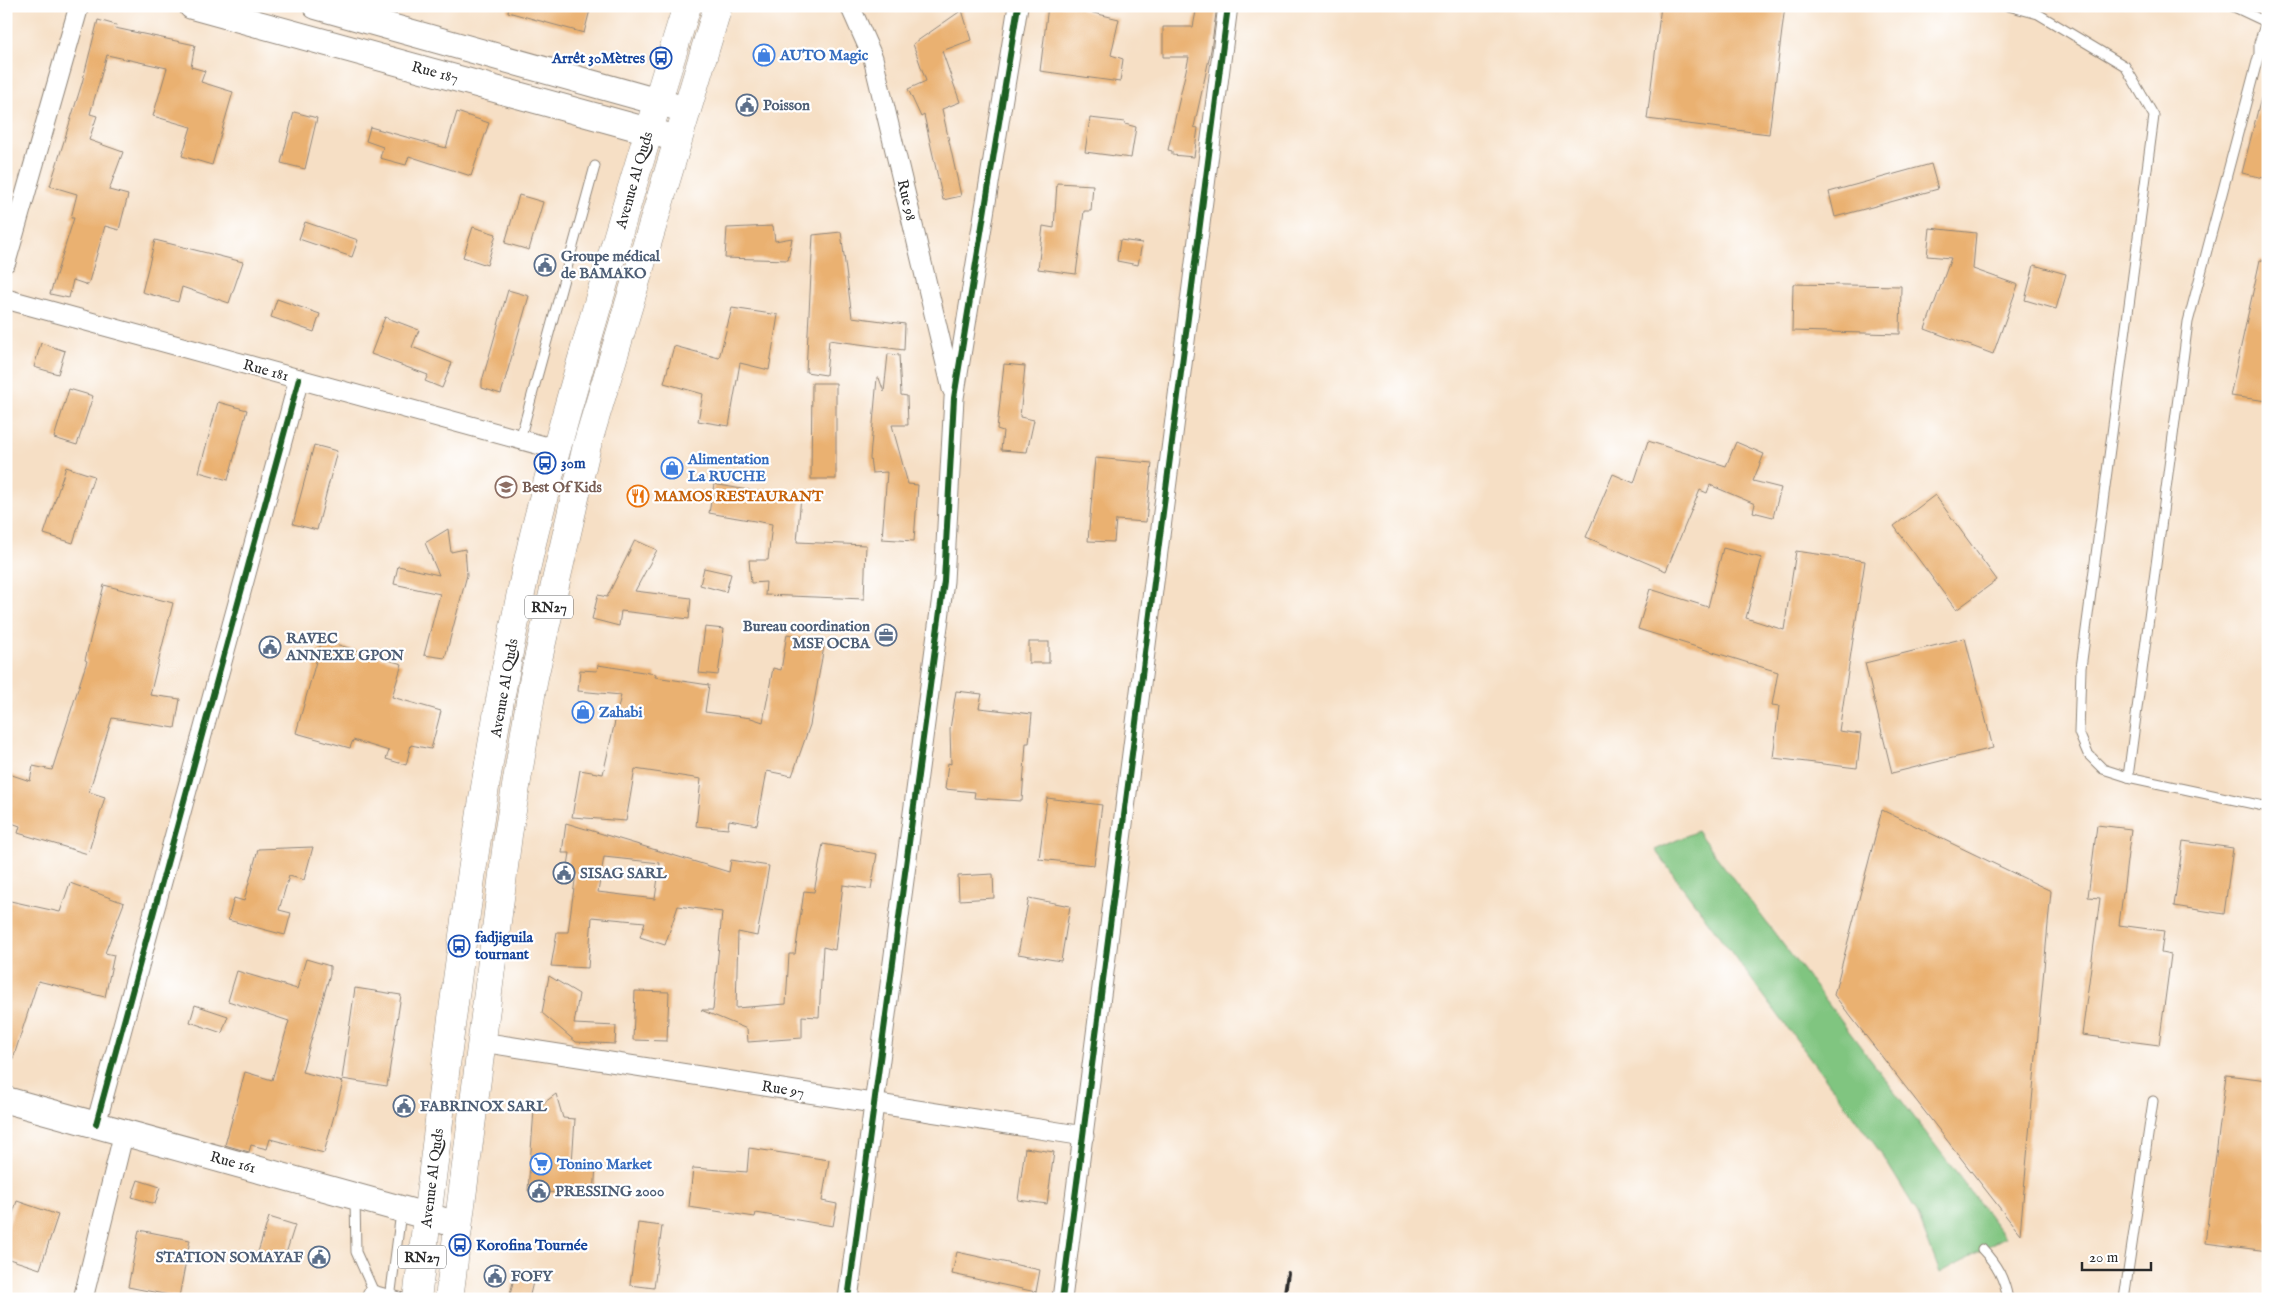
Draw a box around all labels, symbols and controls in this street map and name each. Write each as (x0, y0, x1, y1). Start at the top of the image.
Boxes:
shop icon: AUTO Magic (752, 43, 776, 67)
bus stop icon: Arrêt 30Mètres (649, 46, 673, 70)
place label: AUTO Magic (779, 46, 869, 65)
place label: Arrêt 30Mètres (551, 49, 646, 68)
street label: Rue 187 (409, 57, 460, 88)
public building icon: Poisson (735, 93, 759, 117)
place label: Poisson (763, 96, 810, 115)
street label: Avenue Al Quds (611, 129, 657, 232)
street label: Rue 98 (893, 178, 920, 223)
place label: Groupe médical de BAMAKO (561, 247, 661, 283)
public building icon: Groupe médical de BAMAKO (533, 253, 557, 277)
street label: Rue 181 (241, 355, 291, 386)
place label: Alimentation La RUCHE (687, 450, 769, 486)
bus stop icon: 30m (533, 451, 557, 475)
place label: 30m (561, 454, 586, 473)
shop icon: Alimentation La RUCHE (660, 456, 684, 480)
school or university icon: Best Of Kids (494, 475, 518, 499)
place label: Best Of Kids (522, 478, 602, 497)
restaurant icon: MAMOS RESTAURANT (626, 484, 650, 508)
place label: MAMOS RESTAURANT (654, 487, 824, 506)
road number: RN27 (525, 596, 573, 618)
place label: Bureau coordination MSF OCBA (743, 617, 871, 653)
office icon: Bureau coordination MSF OCBA (874, 623, 898, 647)
place label: RAVEC ANNEXE GPON (285, 629, 404, 665)
public building icon: RAVEC ANNEXE GPON (258, 635, 282, 659)
street label: Avenue Al Quds (486, 637, 523, 740)
shop icon: Zahabi (571, 700, 595, 724)
place label: Zahabi (599, 703, 642, 722)
public building icon: SISAG SARL (552, 861, 576, 885)
place label: SISAG SARL (580, 864, 667, 883)
place label: fadjiguila tournant (474, 928, 534, 964)
bus stop icon: fadjiguila tournant (447, 934, 471, 958)
street label: Rue 97 (760, 1077, 806, 1102)
public building icon: FABRINOX SARL (392, 1094, 416, 1118)
place label: FABRINOX SARL (420, 1097, 547, 1116)
street label: Avenue Al Quds (417, 1127, 448, 1230)
street label: Rue 161 (208, 1147, 258, 1178)
supermarket icon: Tonino Market (529, 1152, 553, 1176)
place label: Tonino Market (556, 1155, 653, 1174)
public building icon: PRESSING 2000 (527, 1179, 551, 1203)
place label: PRESSING 2000 (555, 1182, 664, 1201)
bus stop icon: Korofina Tournée (448, 1233, 472, 1257)
place label: Korofina Tournée (476, 1236, 588, 1255)
scale bar (2082, 1240, 2150, 1272)
public building icon: STATION SOMAYAF (307, 1245, 331, 1269)
road number: RN27 (398, 1246, 446, 1268)
place label: STATION SOMAYAF (156, 1248, 303, 1267)
text: 20 m (2089, 1248, 2119, 1267)
public building icon: FOFY (483, 1264, 507, 1288)
place label: FOFY (511, 1267, 554, 1286)

